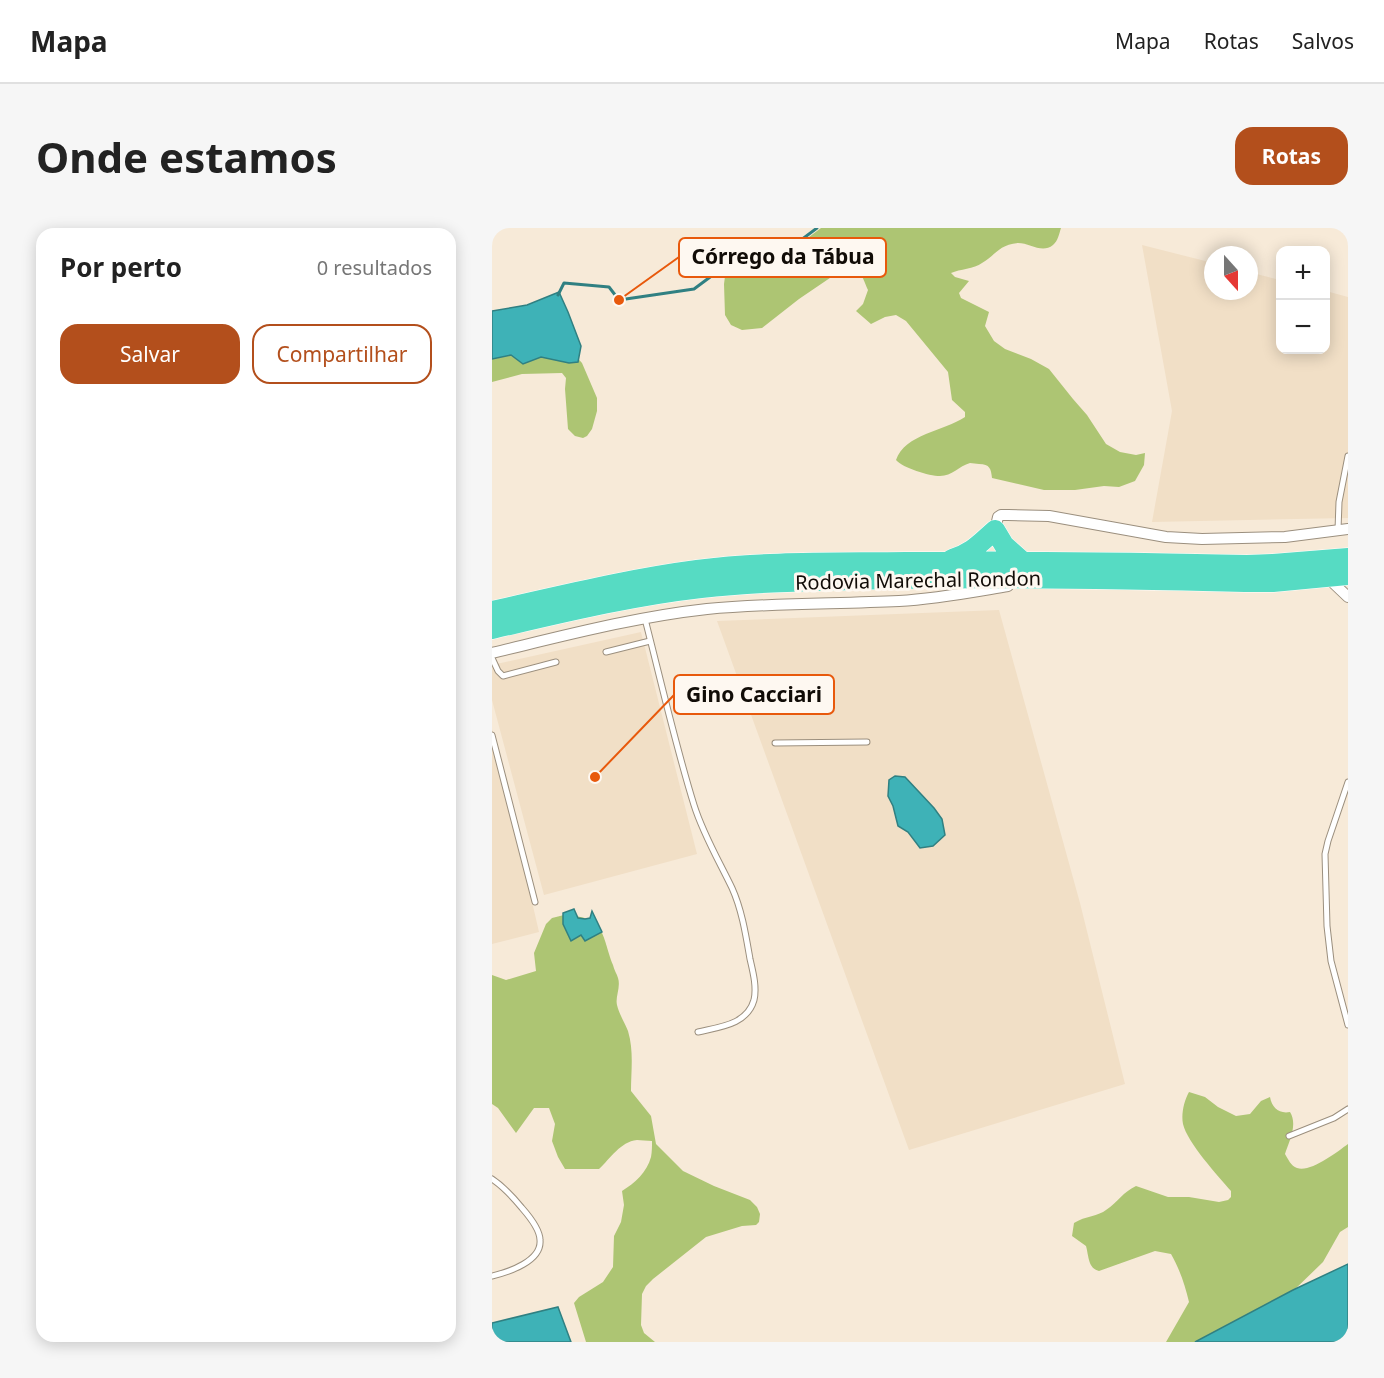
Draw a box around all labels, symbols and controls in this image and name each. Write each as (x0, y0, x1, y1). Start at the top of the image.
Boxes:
text: Mapa (30, 22, 108, 60)
text: Mapa (1115, 27, 1171, 55)
text: Rotas (1204, 27, 1259, 55)
text: Salvos (1292, 27, 1354, 55)
button: Rotas (1235, 127, 1348, 185)
text: Onde estamos (36, 128, 337, 185)
callout: Córrego da Tábua (679, 238, 886, 277)
text: Córrego da Tábua (691, 242, 875, 270)
north arrow (1204, 246, 1258, 300)
map controls (1276, 246, 1330, 354)
button: + (1276, 246, 1330, 300)
text: Por perto (60, 249, 182, 285)
text: 0 resultados (317, 254, 432, 281)
button: − (1276, 300, 1330, 354)
button: Salvar (60, 324, 240, 384)
button: Compartilhar (252, 324, 432, 384)
street label: Rodovia Marechal Rondon (795, 564, 1041, 596)
callout: Gino Cacciari (674, 675, 834, 714)
text: Gino Cacciari (686, 680, 822, 708)

